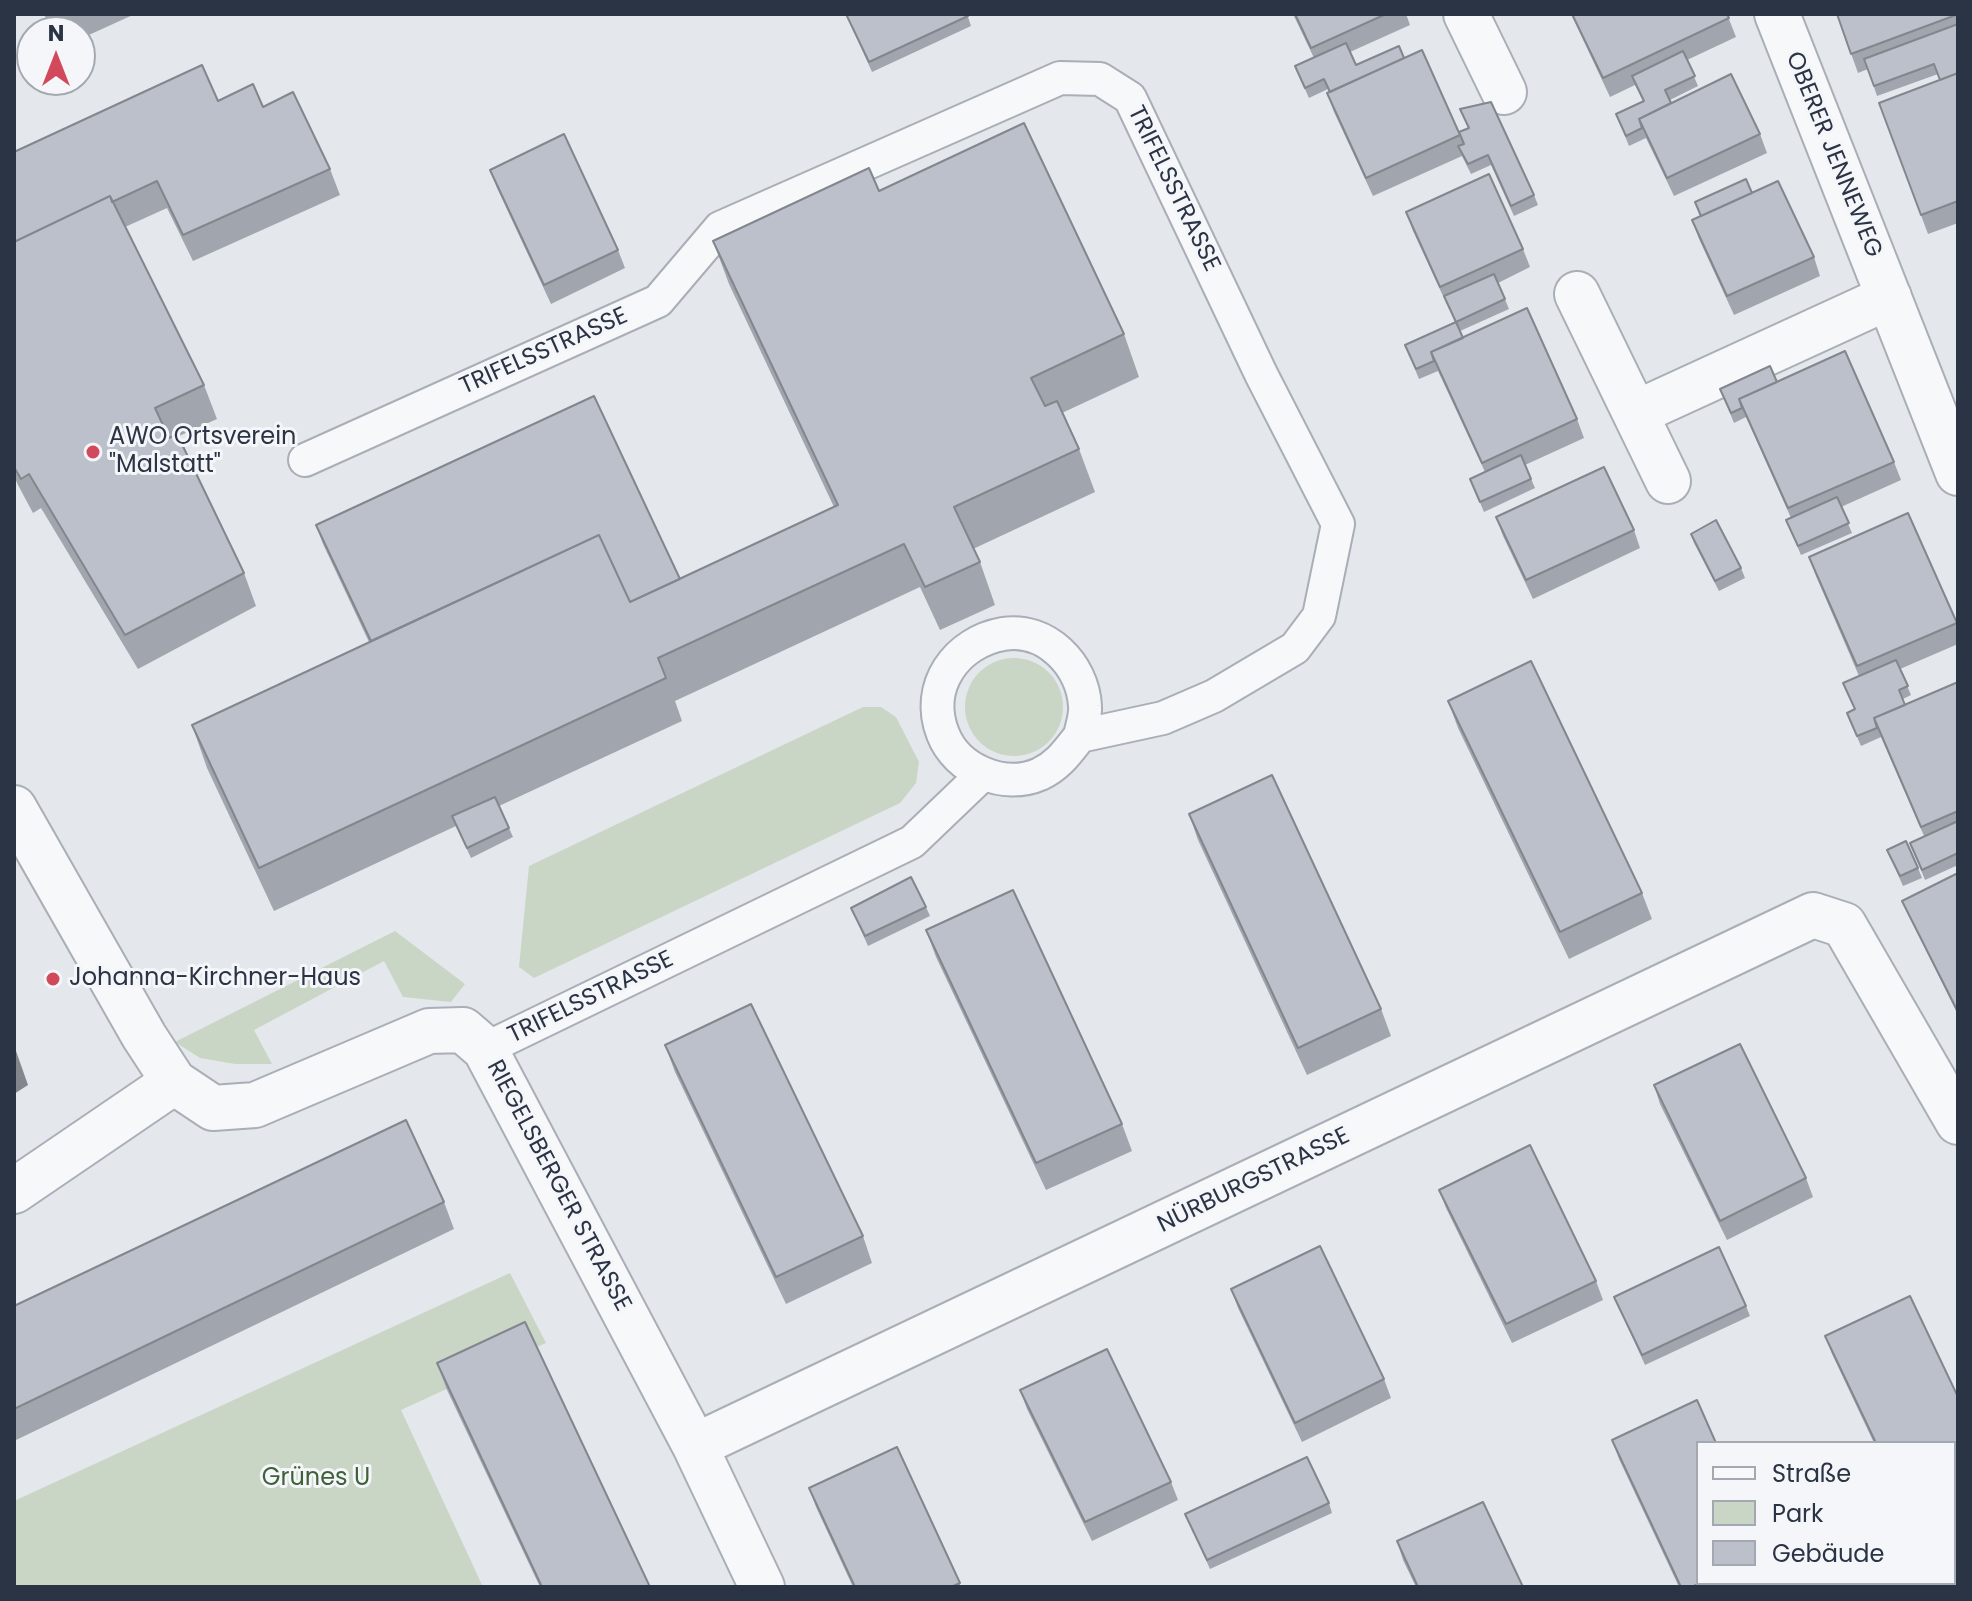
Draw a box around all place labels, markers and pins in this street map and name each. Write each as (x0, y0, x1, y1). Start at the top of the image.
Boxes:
place label: AWO Ortsverein "Malstatt" (109, 424, 296, 480)
marker: AWO Ortsverein "Malstatt" (84, 443, 102, 461)
place label: Johanna-Kirchner-Haus (69, 965, 361, 993)
marker: Johanna-Kirchner-Haus (44, 970, 62, 988)

